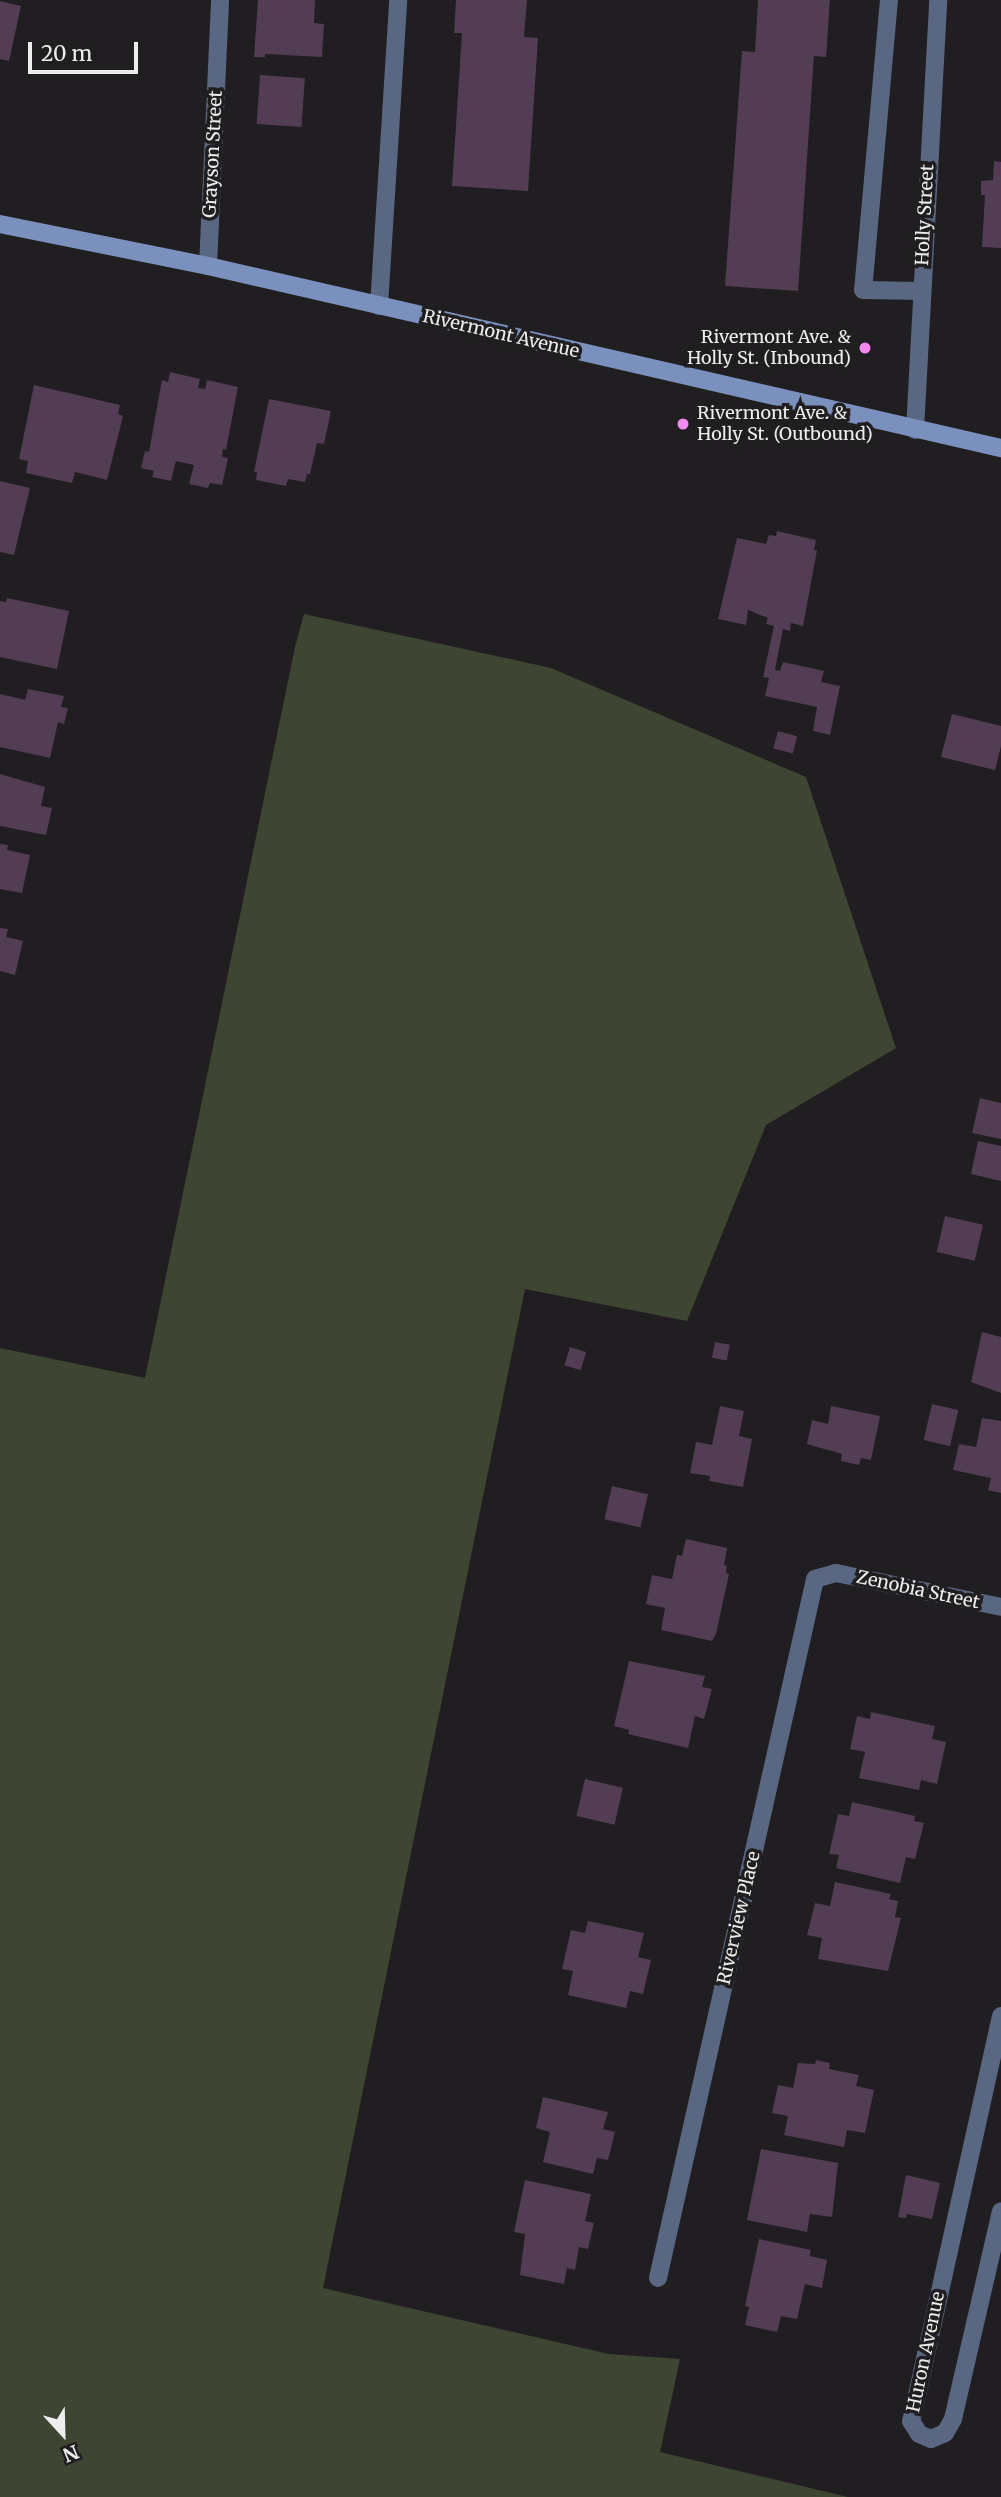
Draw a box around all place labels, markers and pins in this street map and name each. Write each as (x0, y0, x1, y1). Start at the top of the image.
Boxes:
place label: Rivermont Ave. & Holly St. (Inbound) (687, 327, 851, 370)
marker: Rivermont Ave. & Holly St. (Inbound) (857, 340, 873, 356)
place label: Rivermont Ave. & Holly St. (Outbound) (697, 403, 873, 446)
marker: Rivermont Ave. & Holly St. (Outbound) (675, 416, 691, 432)

